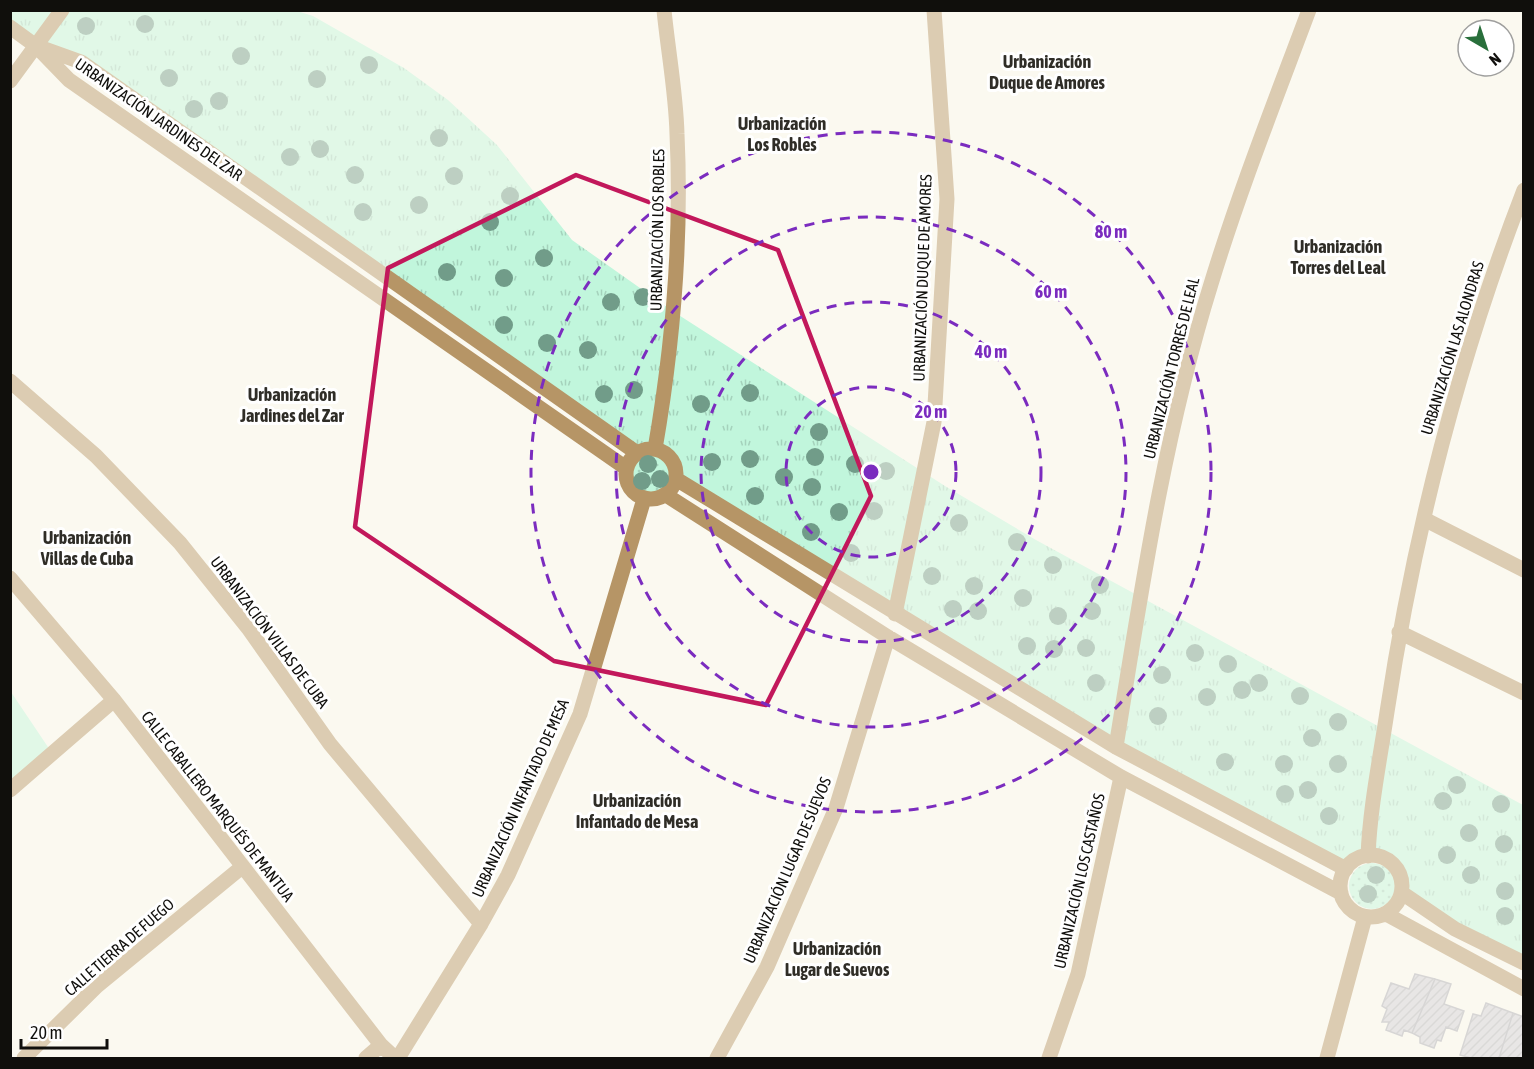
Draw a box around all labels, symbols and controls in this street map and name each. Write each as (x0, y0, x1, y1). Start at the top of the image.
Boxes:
north arrow (1456, 18, 1516, 78)
text: N (1486, 50, 1505, 70)
district label: Urbanización Duque de Amores (989, 51, 1106, 93)
street label: URBANIZACIÓN JARDINES DEL ZAR (72, 54, 246, 184)
district label: Urbanización Los Robles (738, 113, 827, 155)
street label: URBANIZACIÓN LOS ROBLES (647, 148, 667, 311)
street label: URBANIZACIÓN DUQUE DE AMORES (909, 174, 935, 382)
text: 80 m (1095, 221, 1127, 242)
district label: Urbanización Torres del Leal (1290, 236, 1386, 278)
street label: URBANIZACIÓN LAS ALONDRAS (1417, 259, 1487, 437)
street label: URBANIZACIÓN TORRES DE LEAL (1140, 275, 1202, 461)
text: 60 m (1035, 281, 1067, 302)
text: 40 m (974, 341, 1007, 362)
district label: Urbanización Jardines del Zar (239, 384, 344, 426)
text: 20 m (915, 401, 947, 422)
centre of rings (861, 462, 881, 482)
district label: Urbanización Villas de Cuba (40, 527, 133, 569)
street label: URBANIZACIÓN VILLAS DE CUBA (207, 553, 333, 711)
street label: URBANIZACIÓN INFANTADO DE MESA (468, 696, 572, 900)
street label: CALLE CABALLERO MARQUÉS DE MANTUA (138, 707, 298, 905)
street label: URBANIZACIÓN LUGAR DE SUEVOS (740, 774, 835, 966)
district label: Urbanización Infantado de Mesa (576, 790, 698, 832)
street label: URBANIZACIÓN LOS CASTAÑOS (1050, 791, 1108, 970)
street label: CALLE TIERRA DE FUEGO (61, 895, 177, 999)
district label: Urbanización Lugar de Suevos (785, 938, 890, 980)
scale bar (21, 1012, 106, 1050)
text: 20 m (30, 1022, 62, 1043)

